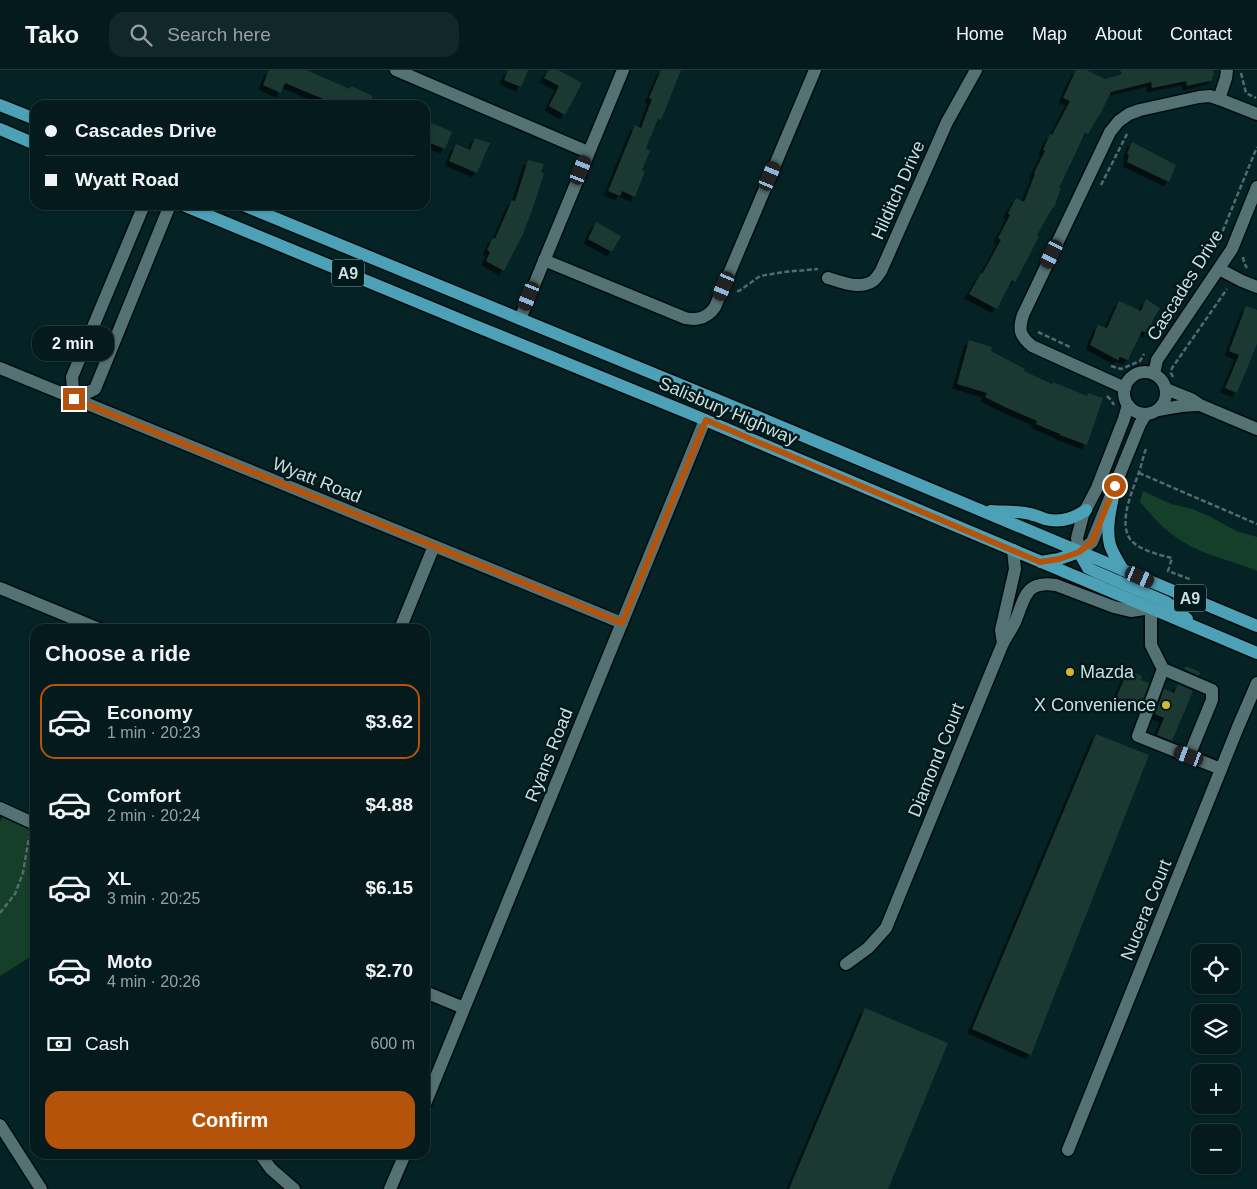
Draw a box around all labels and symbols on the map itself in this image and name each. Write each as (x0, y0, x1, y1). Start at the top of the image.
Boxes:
street label: Hilditch Drive (867, 138, 929, 242)
car (568, 153, 593, 187)
car (757, 159, 782, 193)
street label: Cascades Drive (1143, 226, 1227, 344)
car (1038, 237, 1065, 271)
road number: A9 (332, 260, 364, 287)
car (711, 269, 736, 303)
car (516, 279, 541, 313)
callout: 2 min (33, 326, 115, 362)
street label: Salisbury Highway (656, 373, 800, 449)
route end (63, 388, 85, 410)
street label: Wyatt Road (270, 453, 364, 507)
route start (1104, 475, 1126, 497)
car (1123, 564, 1156, 590)
road number: A9 (1174, 584, 1206, 612)
place label: Mazda (1080, 662, 1135, 682)
marker: Mazda (1064, 666, 1076, 678)
place label: X Convenience (1034, 695, 1156, 715)
marker: X Convenience (1160, 699, 1172, 711)
street label: Diamond Court (904, 700, 968, 820)
street label: Ryans Road (521, 705, 577, 805)
car (1172, 744, 1205, 768)
street label: Nucera Court (1117, 857, 1175, 963)

